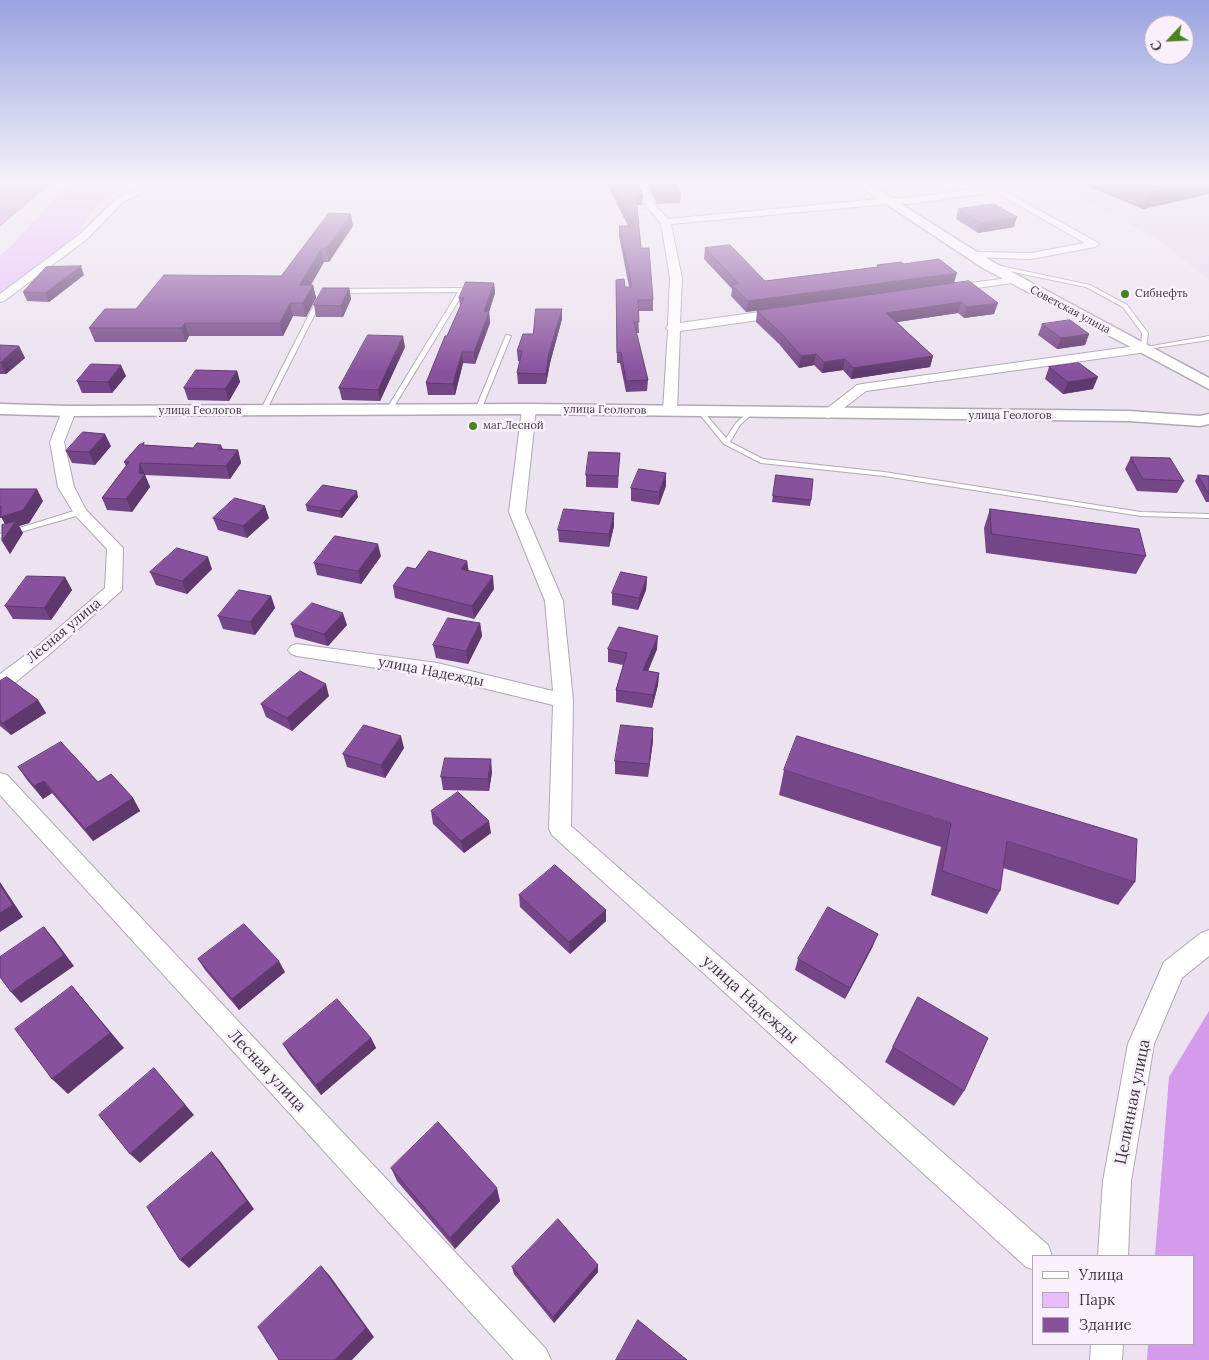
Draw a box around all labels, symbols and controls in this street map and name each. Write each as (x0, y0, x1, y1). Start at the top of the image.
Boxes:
north arrow (1144, 15, 1194, 65)
text: С (1146, 38, 1167, 54)
street label: Советская улица (1028, 283, 1112, 337)
place label: Сибнефть (1135, 287, 1188, 301)
marker: Сибнефть (1119, 288, 1131, 300)
street label: улица Геологов (563, 403, 647, 417)
street label: улица Геологов (159, 404, 241, 418)
street label: улица Геологов (969, 409, 1051, 423)
place label: маг.Лесной (483, 419, 544, 433)
marker: маг.Лесной (467, 420, 479, 432)
street label: Лесная улица (23, 595, 105, 667)
street label: улица Надежды (377, 654, 485, 690)
street label: улица Надежды (698, 952, 802, 1048)
street label: Лесная улица (224, 1026, 310, 1116)
street label: Целинная улица (1111, 1038, 1155, 1166)
legend (1032, 1255, 1194, 1345)
text: Улица (1079, 1265, 1123, 1284)
text: Парк (1079, 1290, 1115, 1309)
text: Здание (1079, 1315, 1132, 1334)

